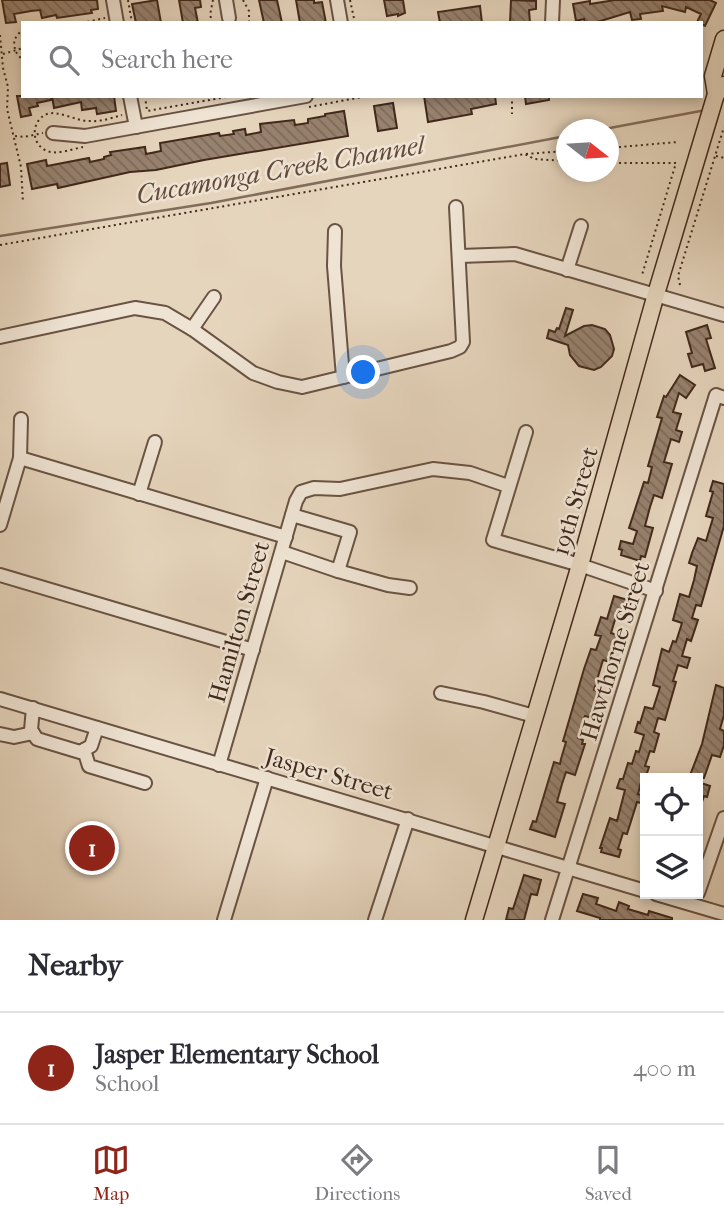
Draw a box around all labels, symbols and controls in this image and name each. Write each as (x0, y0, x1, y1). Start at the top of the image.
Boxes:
search box (21, 21, 703, 98)
icon: search (45, 41, 83, 79)
text: Search here (101, 44, 233, 75)
north arrow (556, 119, 619, 182)
water label: Cucamonga Creek Channel (134, 129, 429, 211)
your location (346, 355, 380, 389)
street label: 19th Street (546, 443, 604, 559)
street label: Hamilton Street (203, 538, 276, 706)
street label: Hawthorne Street (574, 558, 656, 744)
street label: Jasper Street (260, 742, 397, 806)
map controls (640, 773, 703, 899)
button: locate (640, 773, 703, 836)
pin: 1 (69, 822, 115, 874)
button: layers (640, 836, 703, 899)
text: Nearby (28, 948, 123, 983)
text: Jasper Elementary School (95, 1039, 379, 1070)
text: 1 (47, 1055, 55, 1082)
text: 400 m (633, 1055, 696, 1082)
text: School (95, 1070, 159, 1097)
tab: Map (92, 1141, 130, 1205)
tab: Directions (315, 1141, 400, 1205)
tab: Saved (585, 1141, 632, 1205)

